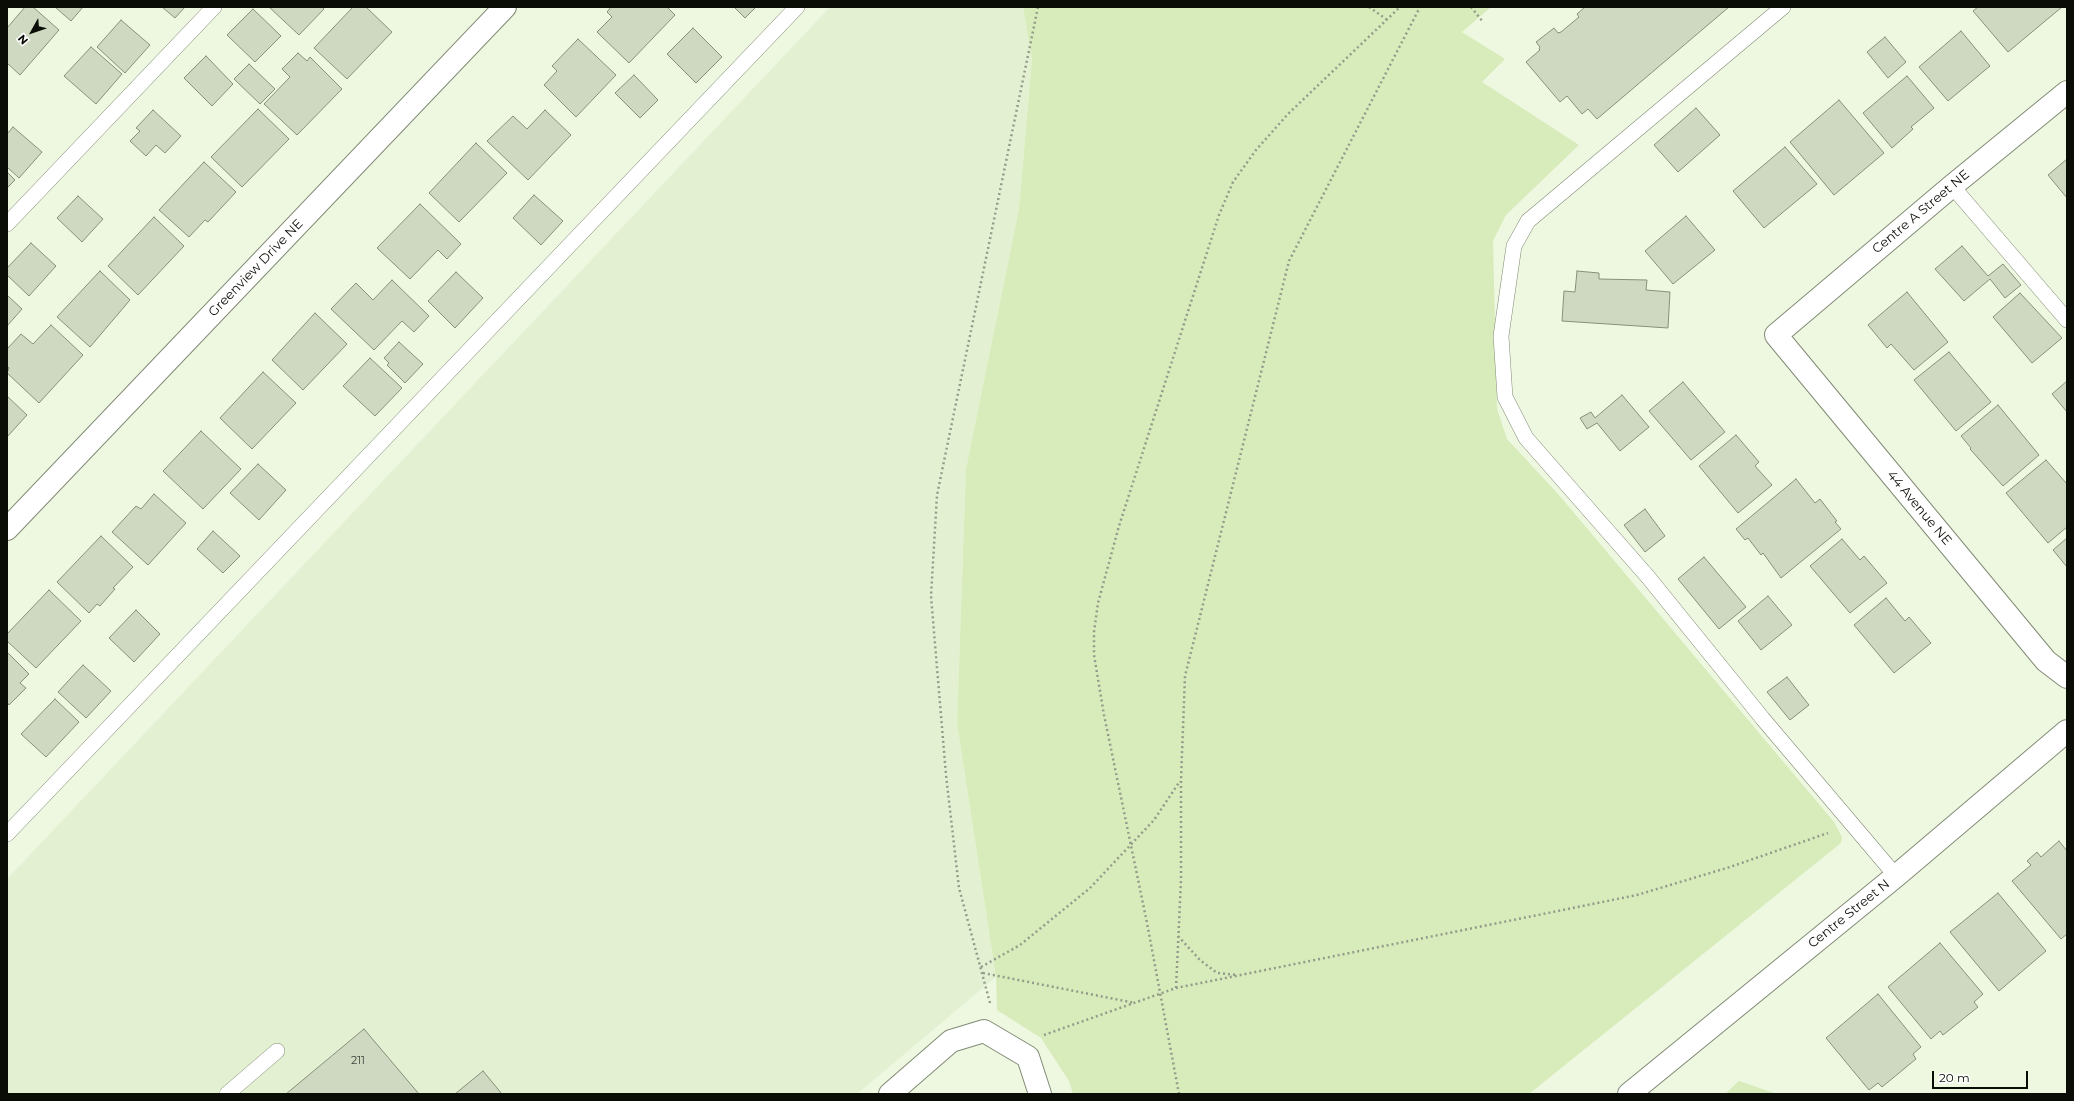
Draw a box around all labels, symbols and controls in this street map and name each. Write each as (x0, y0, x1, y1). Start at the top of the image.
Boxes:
north arrow (12, 12, 52, 52)
text: N (15, 32, 31, 48)
street label: Centre A Street NE (1869, 167, 1973, 257)
street label: Greenview Drive NE (205, 216, 307, 320)
street label: 44 Avenue NE (1883, 468, 1955, 548)
street label: Centre Street N (1805, 876, 1893, 952)
house number: 211 (351, 1054, 365, 1068)
scale bar (1934, 1063, 2030, 1089)
text: 20 m (1939, 1070, 1970, 1085)

